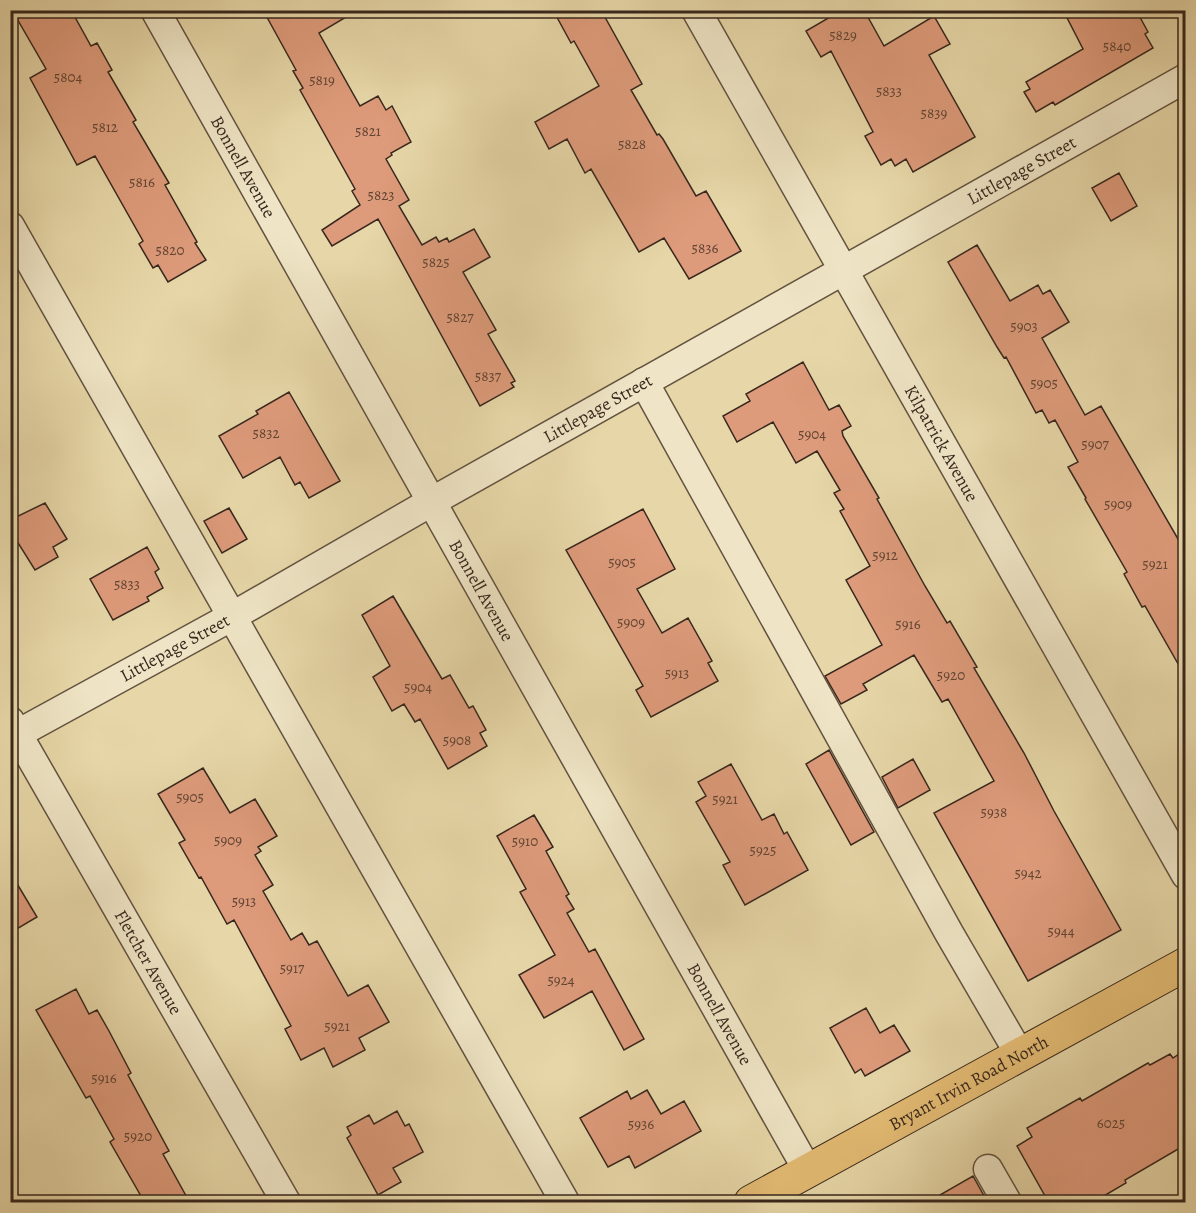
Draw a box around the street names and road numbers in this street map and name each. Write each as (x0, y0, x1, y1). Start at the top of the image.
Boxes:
street label: Bonnell Avenue (205, 112, 282, 222)
street label: Littlepage Street (963, 130, 1080, 211)
street label: Littlepage Street (539, 368, 657, 449)
street label: Kilpatrick Avenue (899, 381, 984, 506)
street label: Bonnell Avenue (443, 535, 520, 646)
street label: Littlepage Street (116, 608, 234, 687)
street label: Fletcher Avenue (109, 905, 188, 1019)
street label: Bonnell Avenue (681, 959, 758, 1069)
street label: Bryant Irvin Road North (885, 1029, 1053, 1136)

